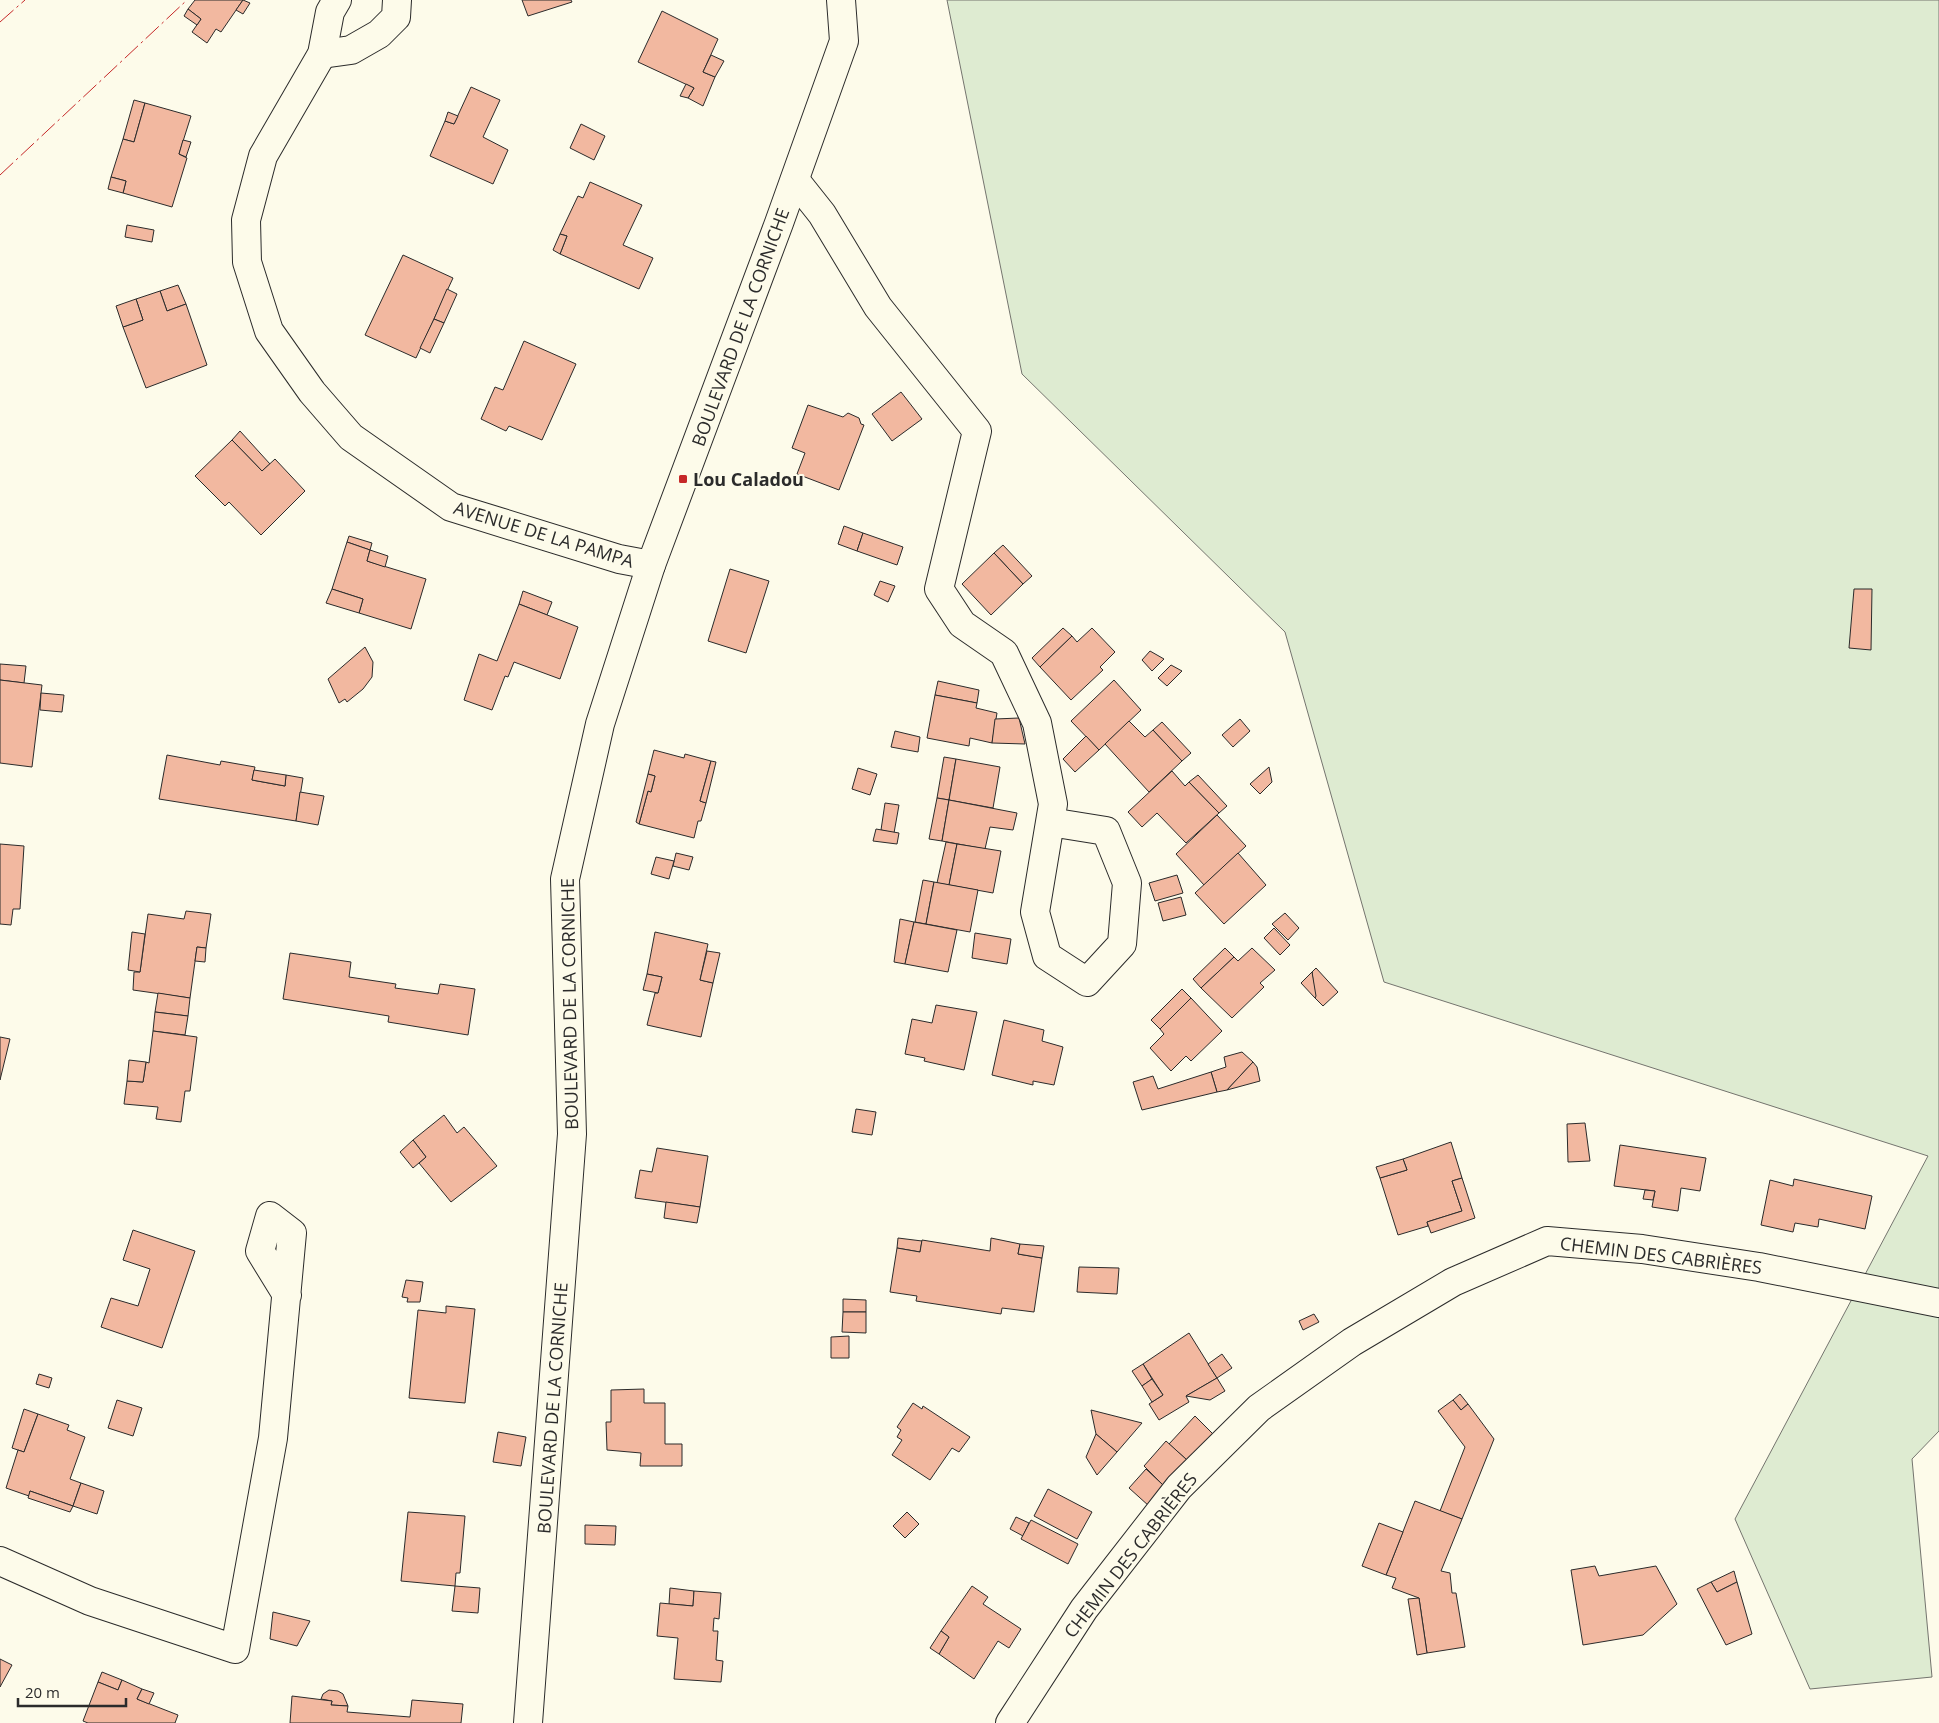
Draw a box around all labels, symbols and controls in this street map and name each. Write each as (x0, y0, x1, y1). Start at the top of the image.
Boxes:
street label: BOULEVARD DE LA CORNICHE (686, 205, 794, 449)
place label: Lou Caladou (693, 467, 804, 491)
marker: Lou Caladou (677, 473, 689, 485)
street label: AVENUE DE LA PAMPA (451, 495, 638, 573)
street label: BOULEVARD DE LA CORNICHE (555, 878, 583, 1130)
street label: CHEMIN DES CABRIÈRES (1559, 1231, 1763, 1279)
street label: BOULEVARD DE LA CORNICHE (531, 1281, 573, 1535)
street label: CHEMIN DES CABRIÈRES (1058, 1467, 1202, 1642)
scale bar (18, 1676, 125, 1708)
text: 20 m (25, 1682, 60, 1702)

